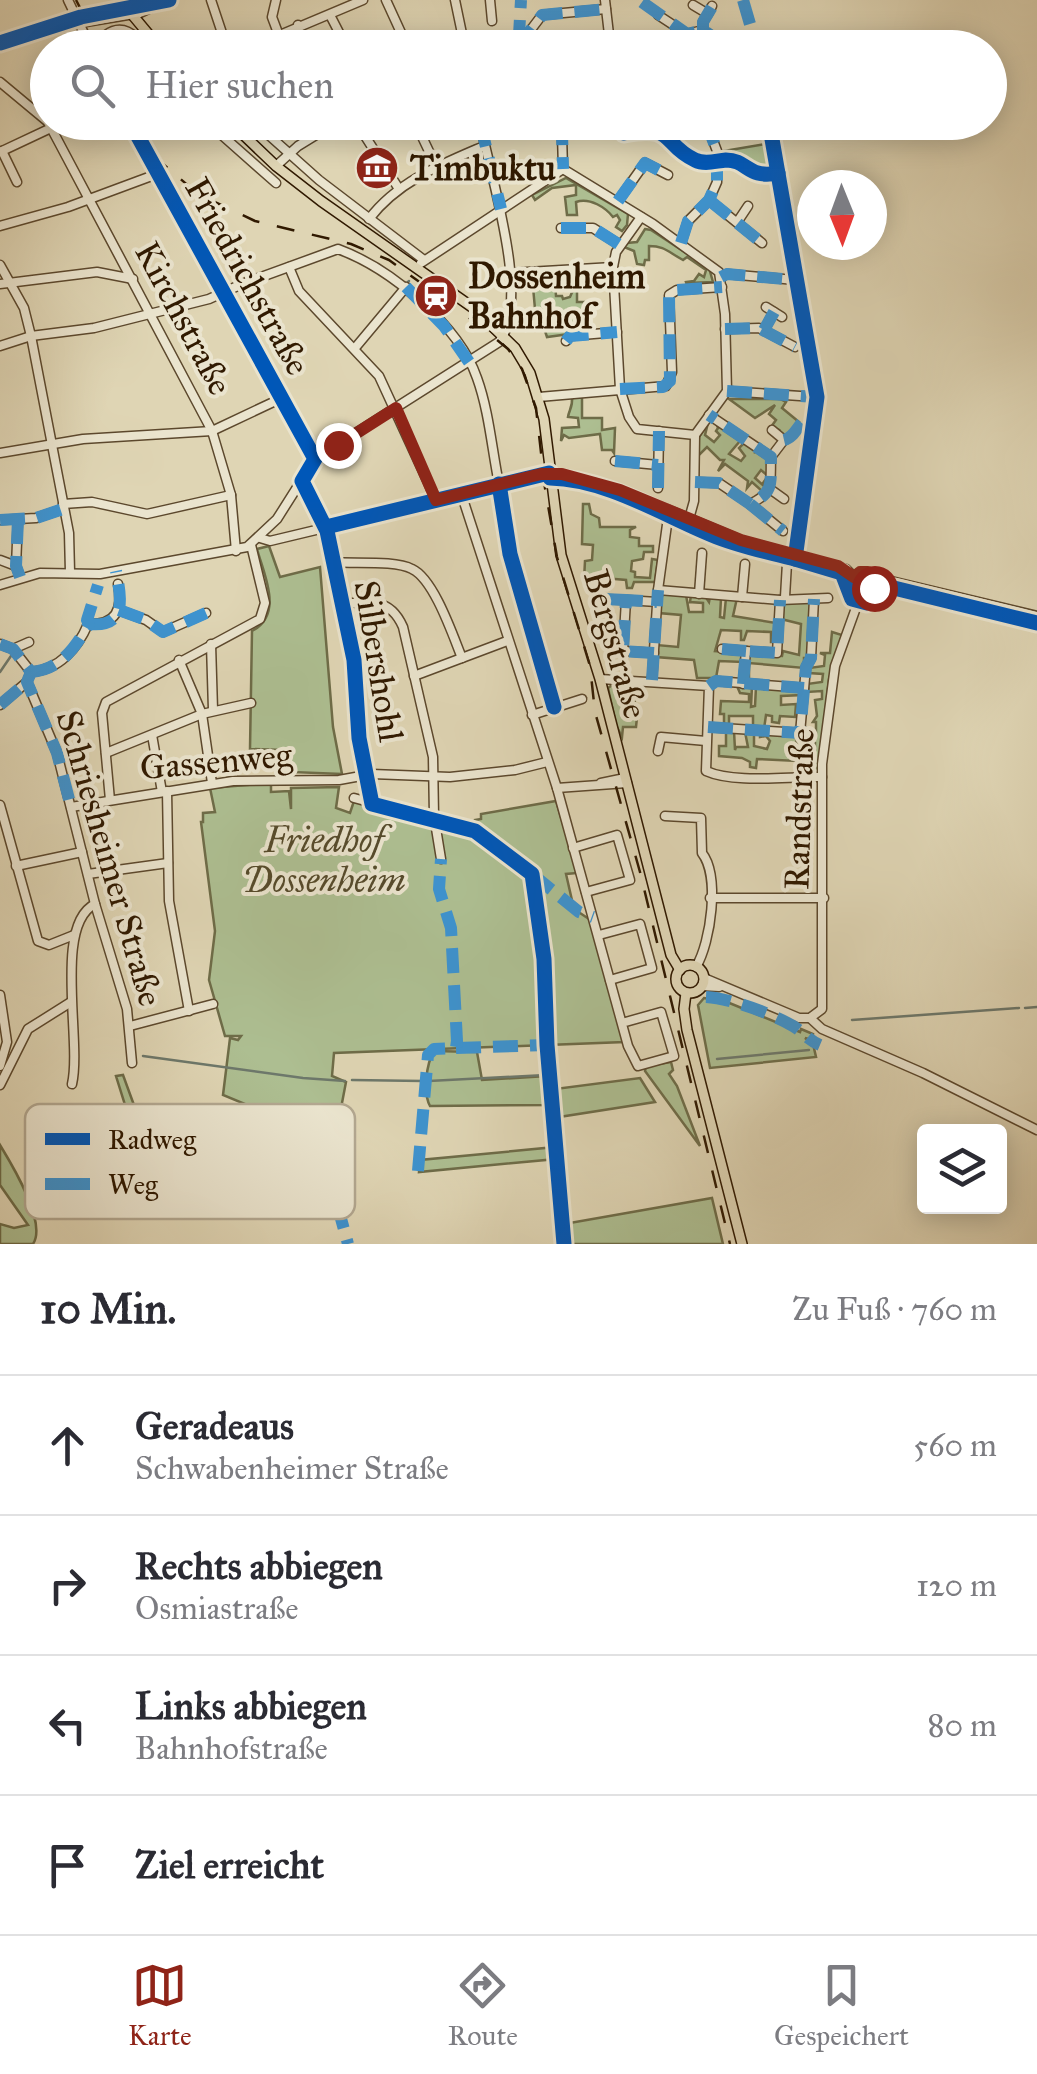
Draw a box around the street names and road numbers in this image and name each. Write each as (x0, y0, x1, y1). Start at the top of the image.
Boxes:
street label: Friedrichstraße (176, 170, 320, 383)
street label: Kirchstraße (125, 234, 242, 402)
street label: Bergstraße (574, 565, 657, 724)
street label: Silbershohl (345, 577, 413, 745)
street label: Schriesheimer Straße (47, 705, 172, 1011)
street label: Randstraße (775, 727, 824, 891)
street label: Gassenweg (138, 733, 295, 790)

